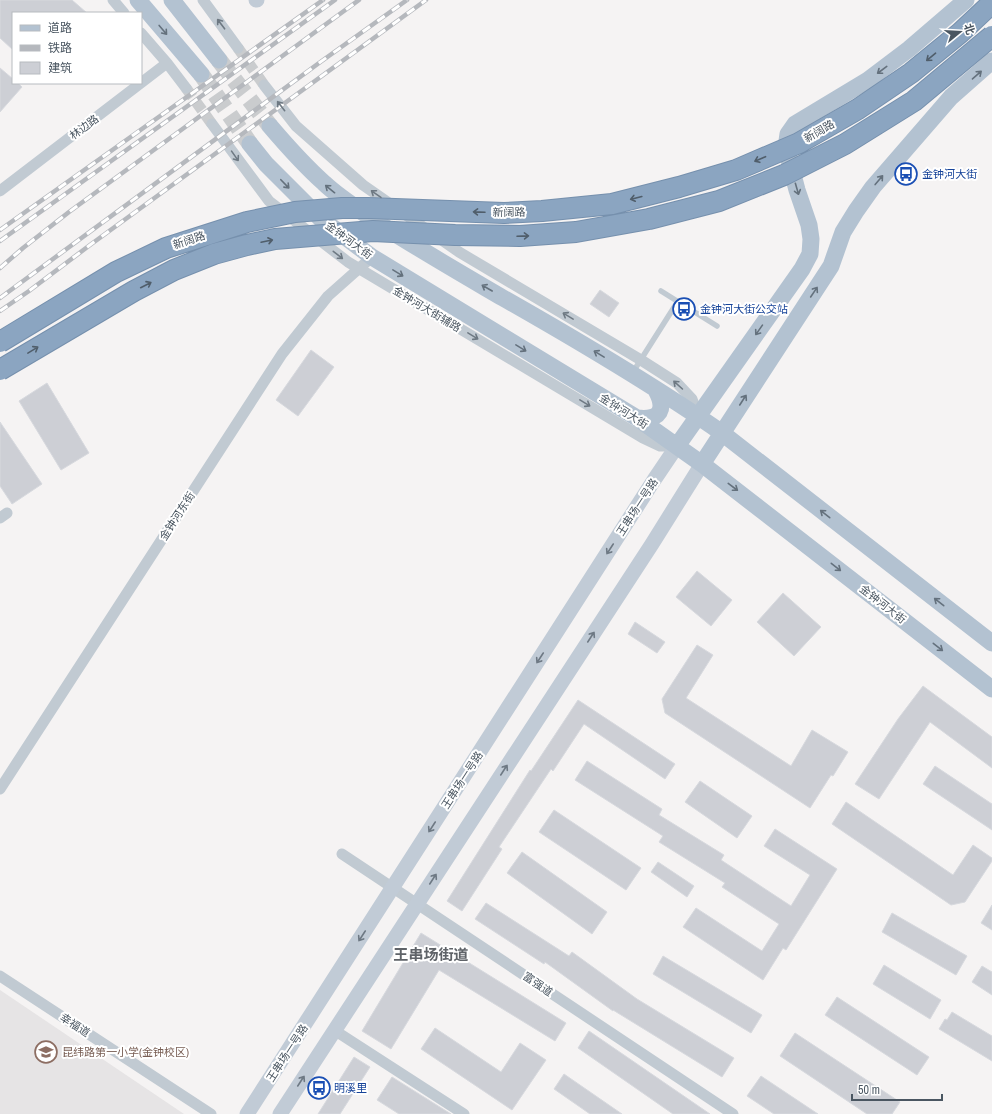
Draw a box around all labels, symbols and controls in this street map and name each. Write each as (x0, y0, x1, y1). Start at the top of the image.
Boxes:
legend (12, 12, 142, 84)
north arrow (940, 12, 980, 52)
one-way arrow (216, 19, 225, 30)
text: 道路 (48, 20, 72, 36)
text: 北 (961, 22, 978, 36)
one-way arrow (159, 24, 168, 35)
text: 铁路 (48, 40, 72, 56)
one-way arrow (926, 52, 936, 61)
text: 建筑 (48, 60, 72, 76)
one-way arrow (877, 65, 888, 74)
one-way arrow (971, 70, 982, 79)
one-way arrow (276, 100, 285, 111)
street label: 林边路 (67, 111, 101, 143)
street label: 新阔路 (801, 117, 837, 145)
one-way arrow (231, 150, 239, 161)
one-way arrow (755, 156, 767, 163)
bus stop icon: 金钟河大街 (893, 161, 919, 187)
place label: 金钟河大街 (922, 167, 977, 181)
one-way arrow (875, 175, 884, 186)
one-way arrow (280, 179, 290, 189)
one-way arrow (793, 183, 801, 196)
one-way arrow (325, 184, 335, 193)
one-way arrow (370, 190, 381, 198)
one-way arrow (630, 194, 643, 202)
street label: 新阔路 (492, 205, 526, 219)
one-way arrow (473, 208, 486, 216)
street label: 金钟河大街 (323, 218, 375, 262)
street label: 新阔路 (171, 228, 207, 252)
one-way arrow (516, 232, 529, 239)
one-way arrow (260, 236, 273, 244)
one-way arrow (333, 250, 344, 259)
one-way arrow (392, 269, 403, 277)
one-way arrow (139, 280, 151, 288)
street label: 金钟河大街辅路 (390, 283, 464, 335)
one-way arrow (481, 284, 493, 292)
one-way arrow (810, 287, 818, 298)
bus stop icon: 金钟河大街公交站 (671, 296, 697, 322)
place label: 金钟河大街公交站 (700, 302, 788, 316)
one-way arrow (562, 312, 574, 320)
one-way arrow (755, 324, 763, 335)
one-way arrow (467, 333, 479, 341)
one-way arrow (515, 344, 527, 352)
one-way arrow (27, 346, 39, 354)
one-way arrow (593, 350, 605, 358)
one-way arrow (673, 380, 683, 390)
street label: 金钟河大街 (597, 390, 651, 432)
one-way arrow (739, 395, 747, 406)
one-way arrow (579, 399, 590, 407)
street label: 王串场一号路 (613, 476, 661, 538)
one-way arrow (727, 483, 738, 492)
street label: 金钟河东街 (156, 489, 198, 543)
one-way arrow (820, 509, 831, 518)
one-way arrow (606, 543, 614, 554)
one-way arrow (830, 563, 841, 572)
street label: 金钟河大街 (857, 582, 909, 626)
one-way arrow (933, 598, 944, 606)
one-way arrow (586, 632, 595, 643)
one-way arrow (933, 643, 944, 652)
one-way arrow (535, 652, 543, 664)
street label: 王串场一号路 (438, 749, 486, 811)
one-way arrow (500, 765, 508, 776)
one-way arrow (428, 821, 436, 832)
one-way arrow (429, 873, 437, 884)
one-way arrow (358, 930, 366, 941)
district label: 王串场街道 (393, 944, 469, 965)
street label: 富强道 (520, 969, 556, 999)
street label: 幸福道 (57, 1010, 93, 1040)
street label: 王串场一号路 (263, 1022, 311, 1084)
school or university icon: 昆纬路第一小学(金钟校区) (33, 1039, 59, 1065)
place label: 昆纬路第一小学(金钟校区) (62, 1045, 189, 1059)
bus stop icon: 明溪里 (306, 1075, 332, 1101)
one-way arrow (297, 1076, 305, 1087)
scale bar (852, 1076, 942, 1102)
place label: 明溪里 (334, 1081, 367, 1095)
text: 50 m (858, 1082, 880, 1098)

